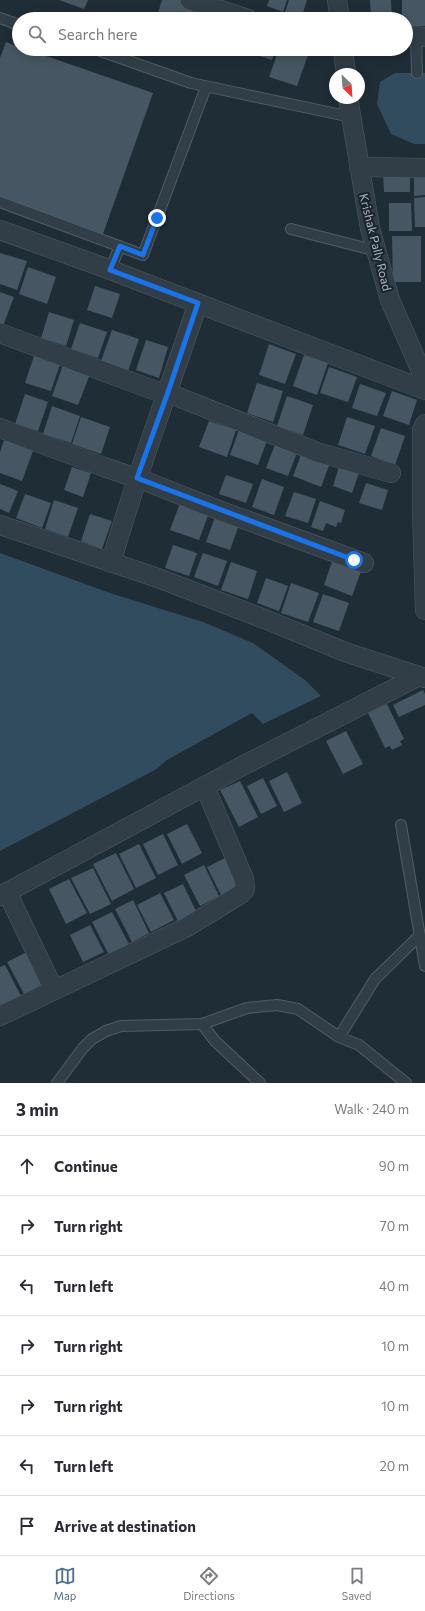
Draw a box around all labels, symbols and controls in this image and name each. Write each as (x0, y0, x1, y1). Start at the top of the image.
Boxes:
search box (12, 12, 413, 56)
icon: search (26, 23, 48, 45)
text: Search here (58, 25, 137, 43)
north arrow (329, 68, 365, 104)
street label: Krishak Pally Road (357, 192, 395, 292)
route end (148, 209, 166, 227)
route start (345, 551, 363, 569)
text: 3 min (16, 1099, 59, 1120)
text: Walk · 240 m (334, 1101, 409, 1117)
icon: ahead (16, 1155, 38, 1177)
text: Continue (54, 1157, 118, 1175)
text: 90 m (379, 1158, 409, 1174)
icon: right (16, 1215, 38, 1237)
text: Turn right (54, 1217, 123, 1235)
text: 70 m (380, 1218, 409, 1234)
icon: left (16, 1275, 38, 1297)
text: Turn left (54, 1277, 113, 1295)
text: 40 m (379, 1278, 409, 1294)
icon: right (16, 1335, 38, 1357)
text: Turn right (54, 1337, 123, 1355)
text: 10 m (381, 1338, 409, 1354)
icon: right (16, 1395, 38, 1417)
text: Turn right (54, 1397, 123, 1415)
text: 10 m (381, 1398, 409, 1414)
icon: left (16, 1455, 38, 1477)
text: Turn left (54, 1457, 113, 1475)
text: 20 m (380, 1458, 409, 1474)
icon: arrive (16, 1515, 38, 1537)
text: Arrive at destination (54, 1517, 196, 1535)
tab: Map (54, 1565, 76, 1602)
tab: Directions (183, 1565, 235, 1602)
tab: Saved (342, 1565, 371, 1602)

